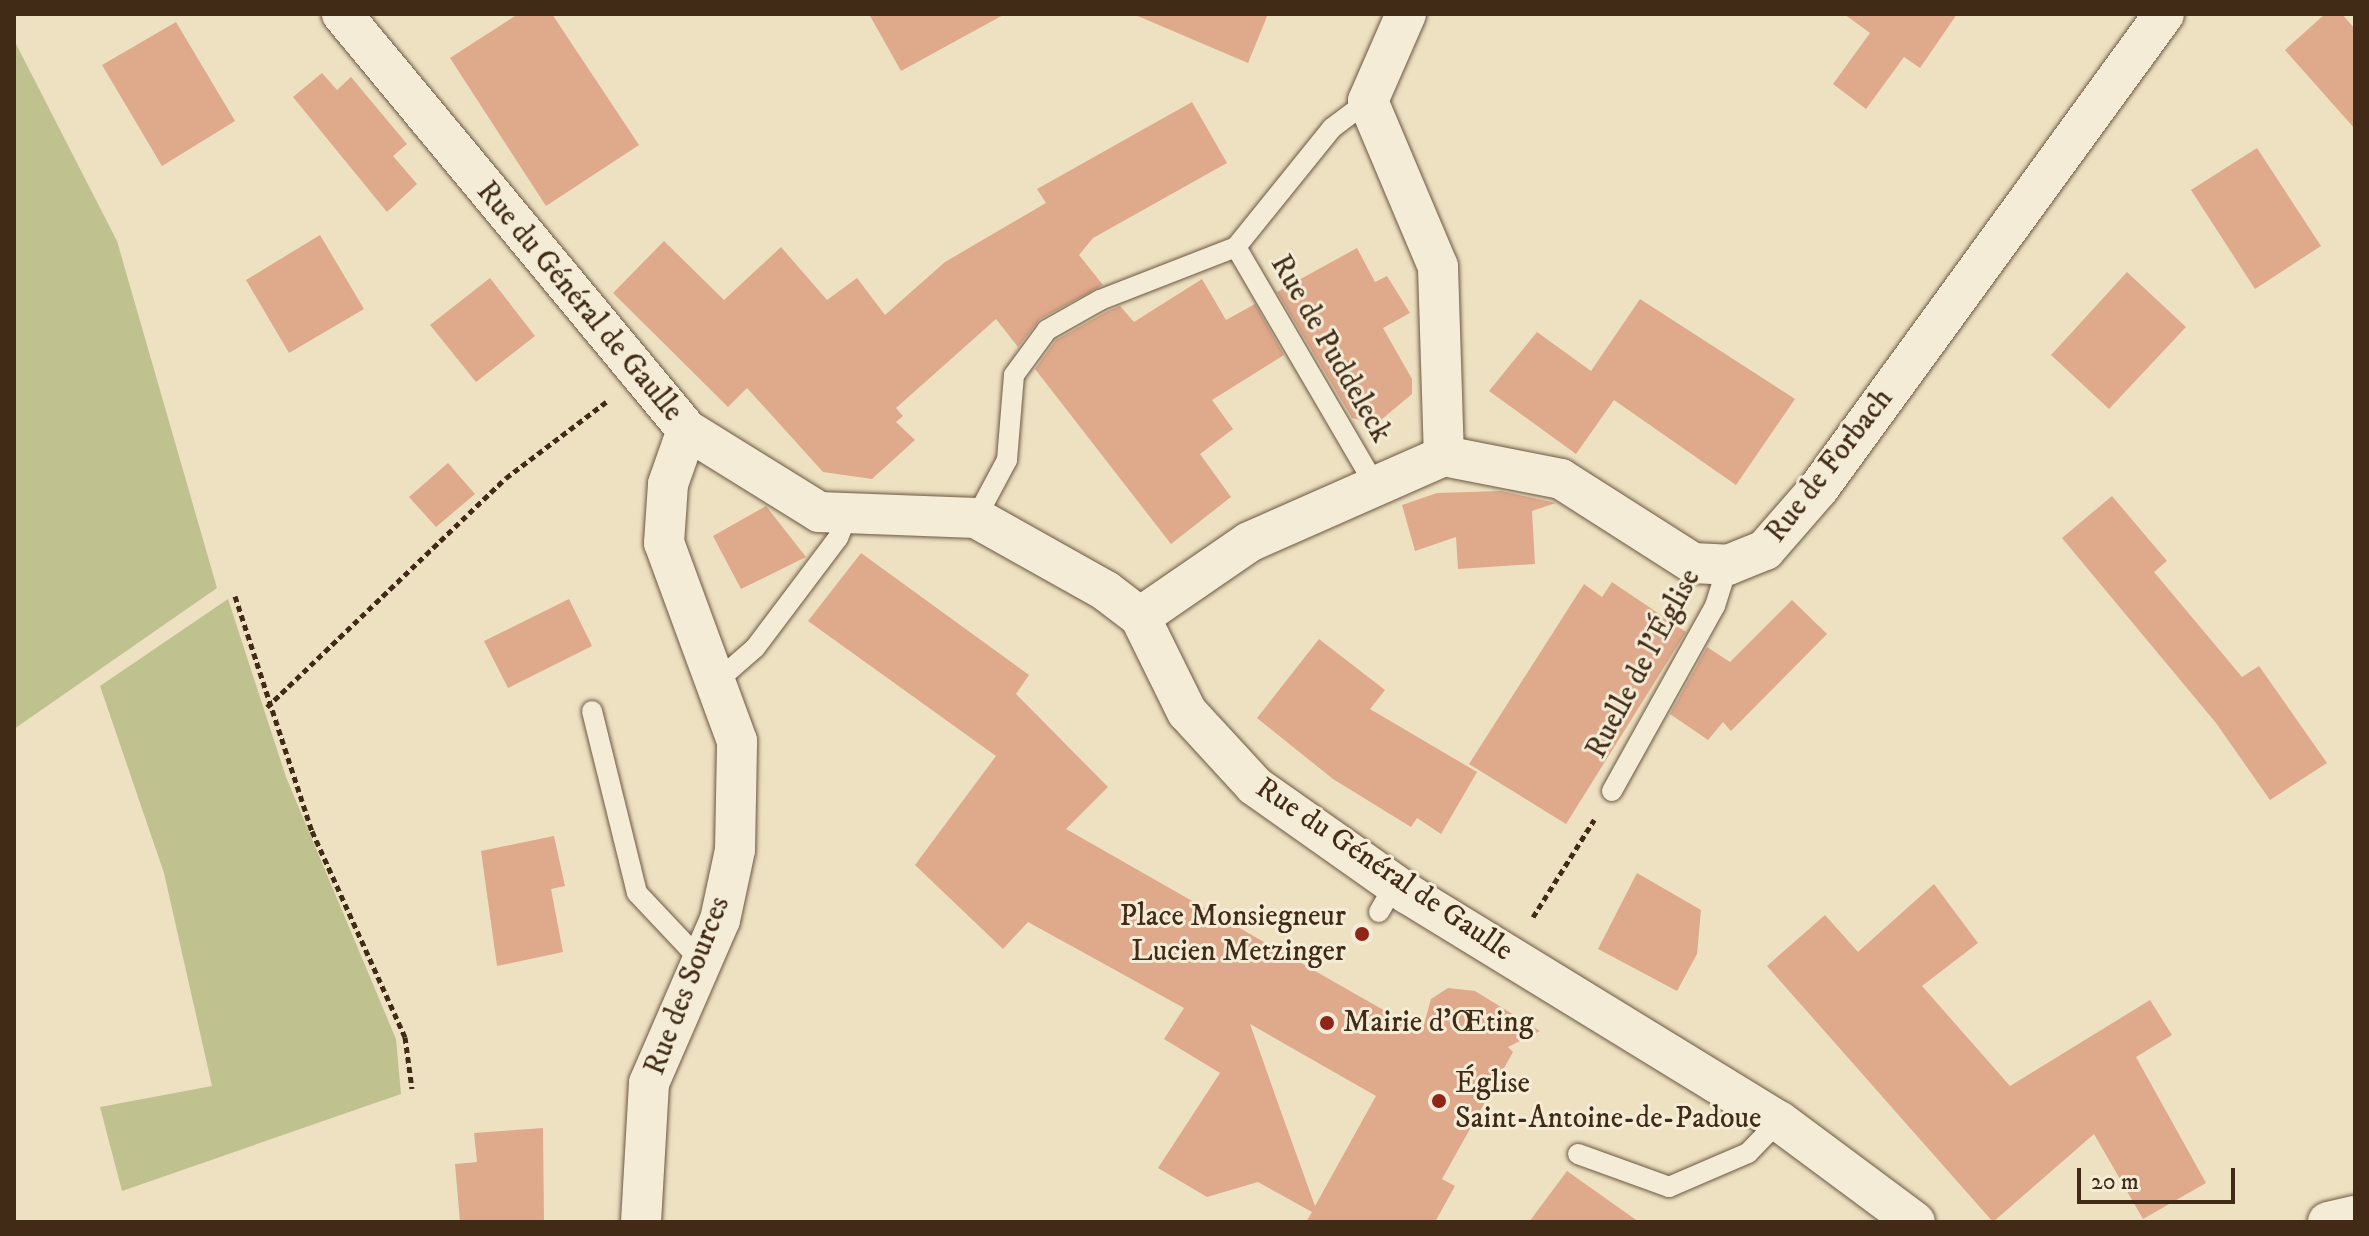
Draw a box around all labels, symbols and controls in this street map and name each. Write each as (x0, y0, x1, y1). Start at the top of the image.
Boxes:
street label: Rue du Général de Gaulle (468, 175, 690, 429)
street label: Rue de Puddeleck (1262, 249, 1398, 449)
street label: Rue de Forbach (1759, 382, 1901, 550)
street label: Ruelle de l'Église (1579, 563, 1709, 765)
street label: Rue du Général de Gaulle (1249, 771, 1519, 969)
street label: Rue des Sources (637, 892, 739, 1080)
place label: Place Monsiegneur Lucien Metzinger (1120, 899, 1346, 970)
marker: Place Monsiegneur Lucien Metzinger (1353, 925, 1371, 943)
place label: Mairie d'Œting (1343, 1005, 1534, 1041)
marker: Mairie d'Œting (1318, 1014, 1336, 1032)
place label: Église Saint-Antoine-de-Padoue (1455, 1066, 1761, 1136)
marker: Église Saint-Antoine-de-Padoue (1430, 1092, 1448, 1110)
scale bar (2081, 1152, 2239, 1202)
text: 20 m (2091, 1167, 2139, 1197)

